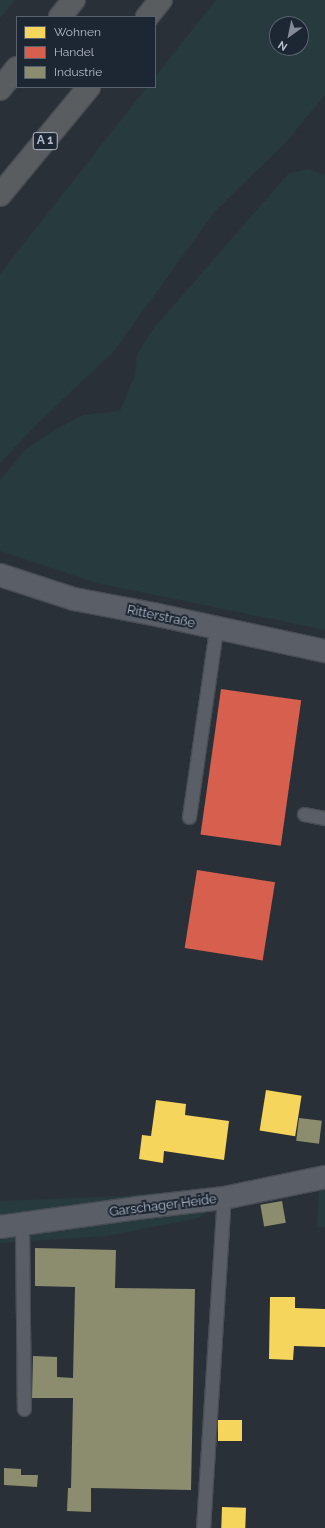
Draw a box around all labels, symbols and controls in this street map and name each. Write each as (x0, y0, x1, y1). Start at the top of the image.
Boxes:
legend (16, 16, 156, 88)
north arrow (269, 16, 309, 56)
text: Wohnen (54, 25, 101, 39)
text: N (276, 38, 290, 53)
text: Handel (54, 45, 94, 59)
text: Industrie (54, 65, 102, 79)
road number: A 1 (32, 131, 58, 151)
street label: Ritterstraße (126, 602, 196, 632)
street label: Garschager Heide (108, 1192, 218, 1220)

